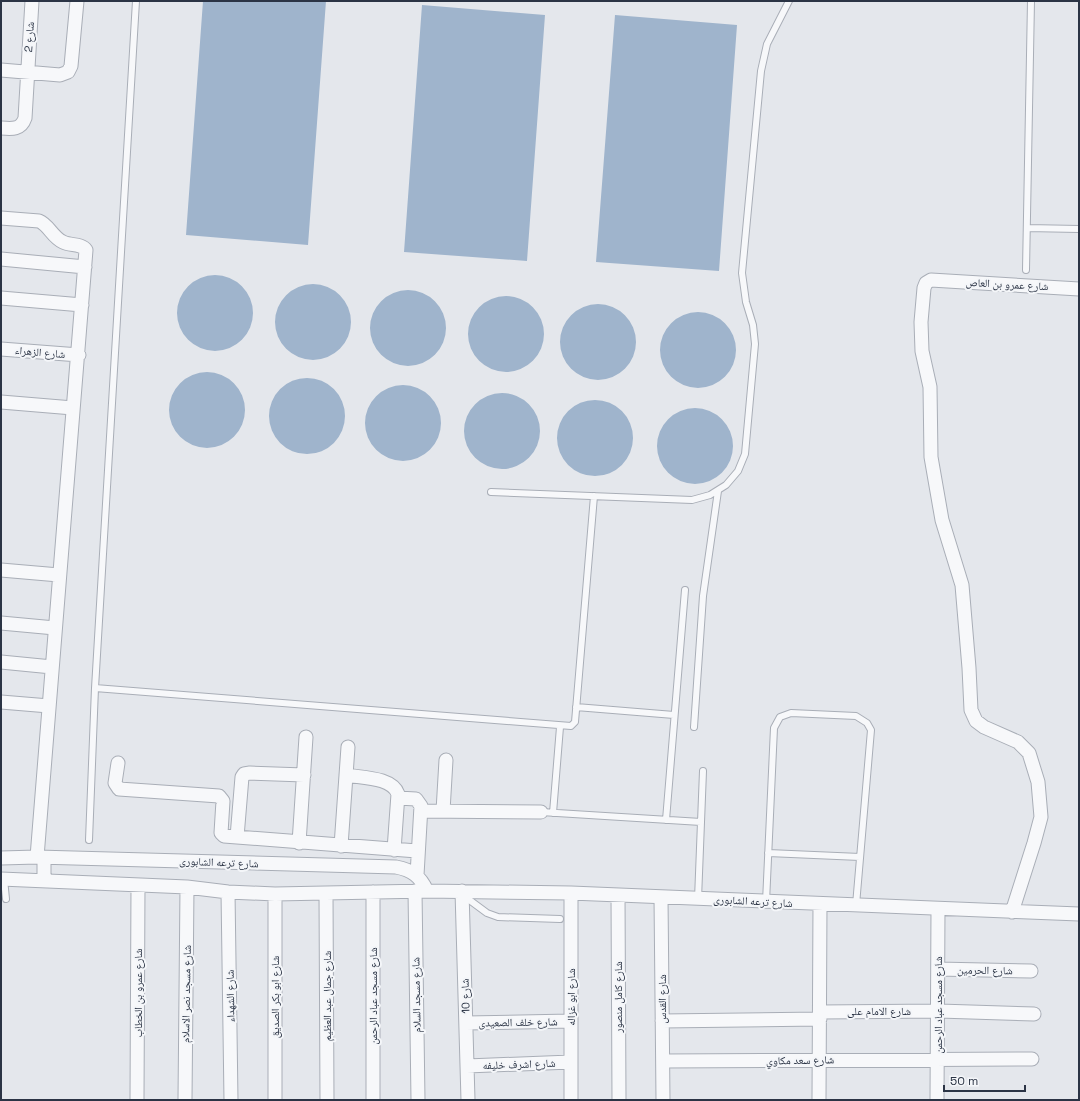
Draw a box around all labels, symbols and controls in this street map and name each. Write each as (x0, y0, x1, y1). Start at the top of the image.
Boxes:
street label: شارع 2 (21, 21, 37, 53)
street label: شارع عمرو بن العاص (965, 275, 1049, 293)
street label: شارع الزهراء (14, 343, 66, 361)
street label: شارع ترعه الشابورى (179, 854, 259, 870)
street label: شارع ترعه الشابورى (713, 892, 793, 910)
street label: شارع مسجد نصر الاسلام (178, 945, 194, 1043)
street label: شارع مسجد عباد الرحمن (366, 947, 380, 1045)
street label: شارع عمرو بن الخطاب (131, 948, 145, 1038)
street label: شارع جمال عبد العظيم (320, 951, 335, 1041)
street label: شارع ابو بكر الصديق (268, 956, 282, 1038)
street label: شارع مسجد عباد الرحمن (931, 956, 945, 1054)
street label: شارع مسجد السلام (408, 957, 424, 1033)
street label: شارع كامل منصور (611, 961, 625, 1034)
street label: شارع الحرمين (957, 963, 1013, 977)
street label: شارع ابو غزاله (564, 968, 578, 1026)
street label: شارع الشهداء (223, 969, 237, 1023)
street label: شارع القدس (655, 974, 669, 1024)
street label: شارع 10 (457, 978, 473, 1014)
street label: شارع الامام على (847, 1004, 911, 1018)
street label: شارع خلف الصعيدى (478, 1014, 558, 1030)
street label: شارع سعد مكاوي (766, 1052, 834, 1069)
street label: شارع اشرف خليفه (482, 1056, 556, 1072)
scale bar (944, 1067, 1025, 1093)
text: 50 m (950, 1073, 978, 1089)

